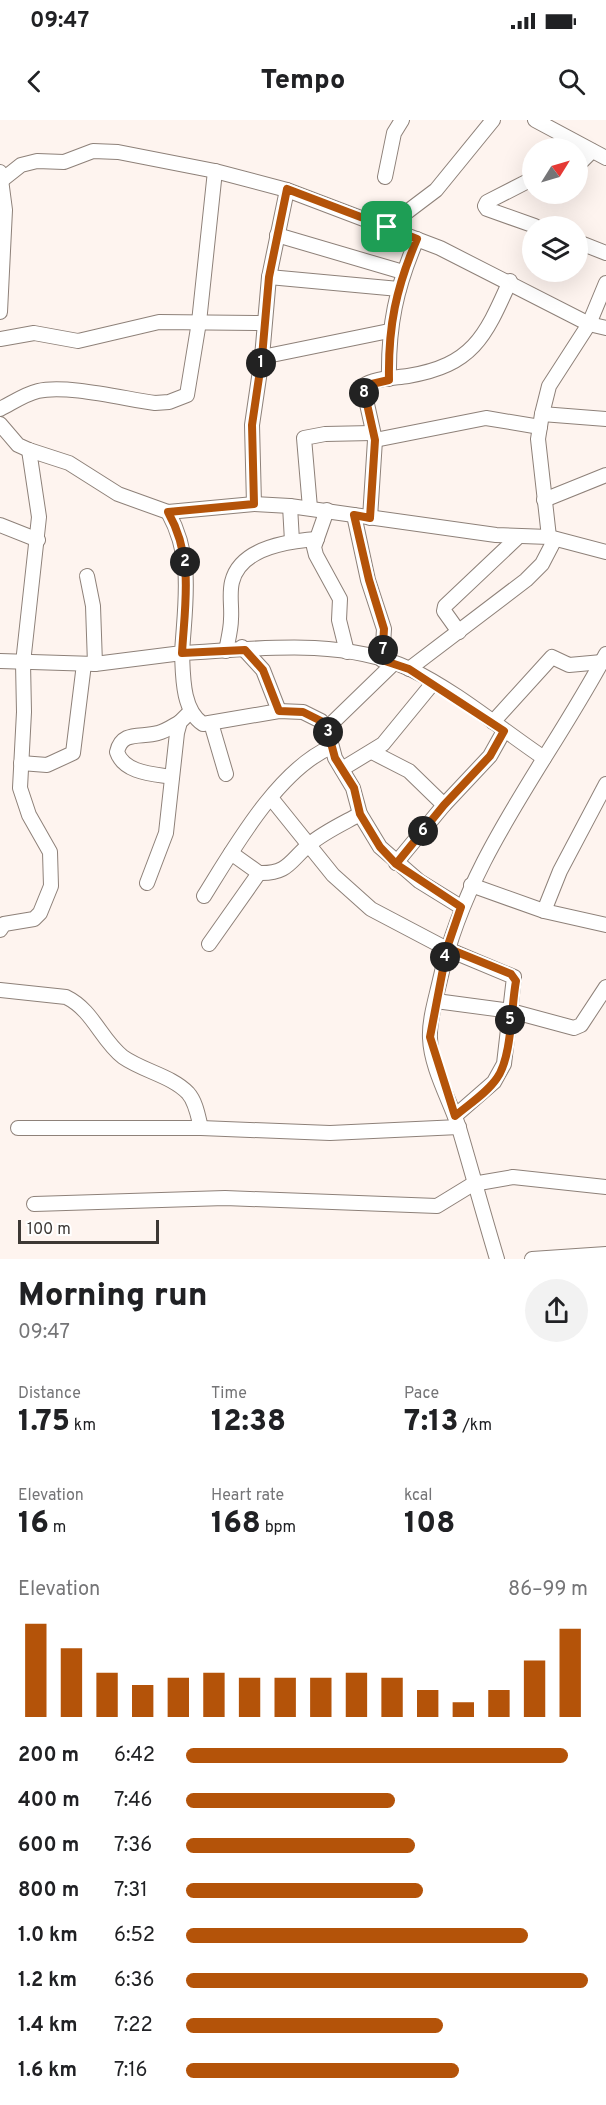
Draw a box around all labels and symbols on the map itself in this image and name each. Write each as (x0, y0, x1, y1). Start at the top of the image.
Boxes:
north arrow (522, 138, 588, 204)
pin (361, 201, 412, 252)
pin: 1 (246, 348, 276, 378)
pin: 8 (349, 378, 379, 408)
pin: 2 (170, 547, 200, 577)
pin: 7 (368, 635, 398, 665)
pin: 3 (313, 717, 343, 747)
pin: 6 (408, 816, 438, 846)
pin: 4 (430, 942, 460, 972)
pin: 5 (495, 1005, 525, 1035)
scale bar (18, 1217, 159, 1244)

